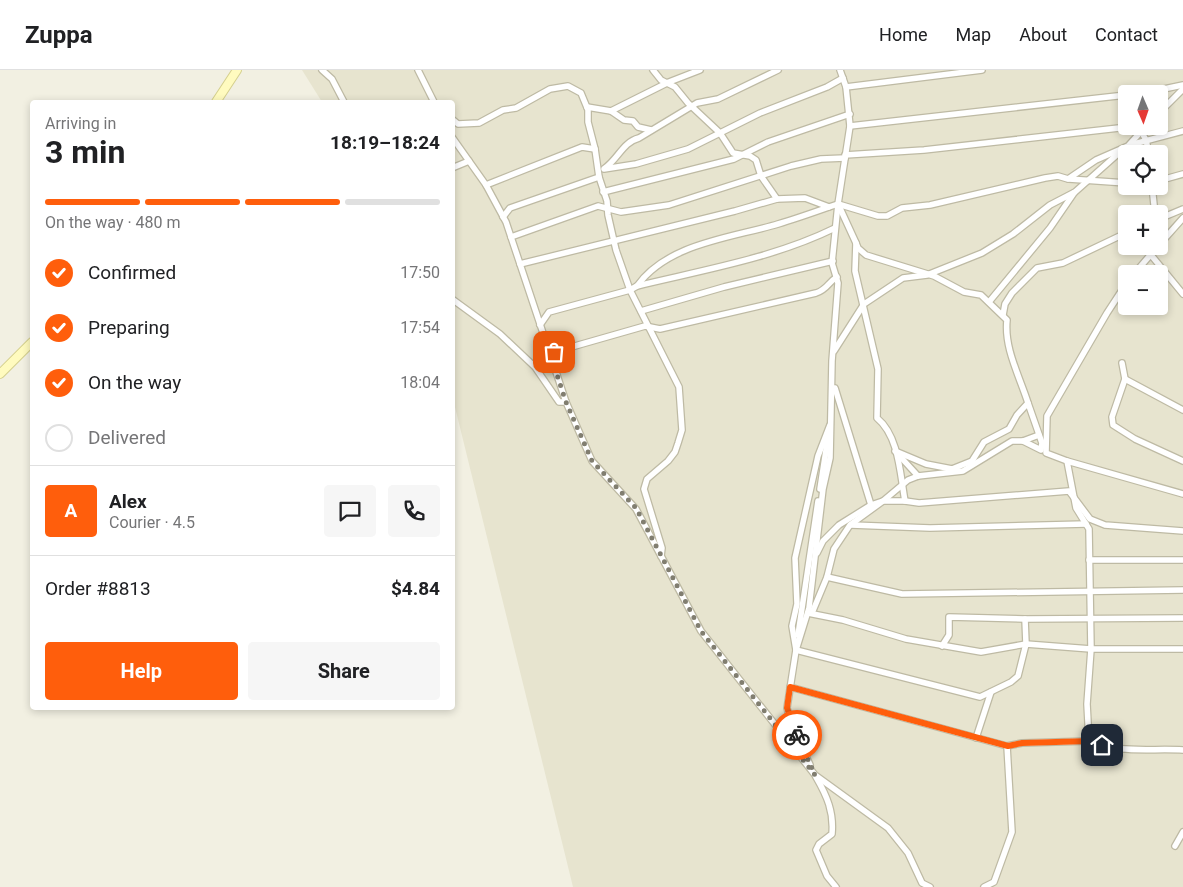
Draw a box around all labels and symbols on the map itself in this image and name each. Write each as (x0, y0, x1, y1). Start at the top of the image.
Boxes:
north arrow (1118, 85, 1168, 135)
pin (533, 331, 575, 373)
courier (772, 710, 822, 760)
pin (1081, 724, 1123, 766)

